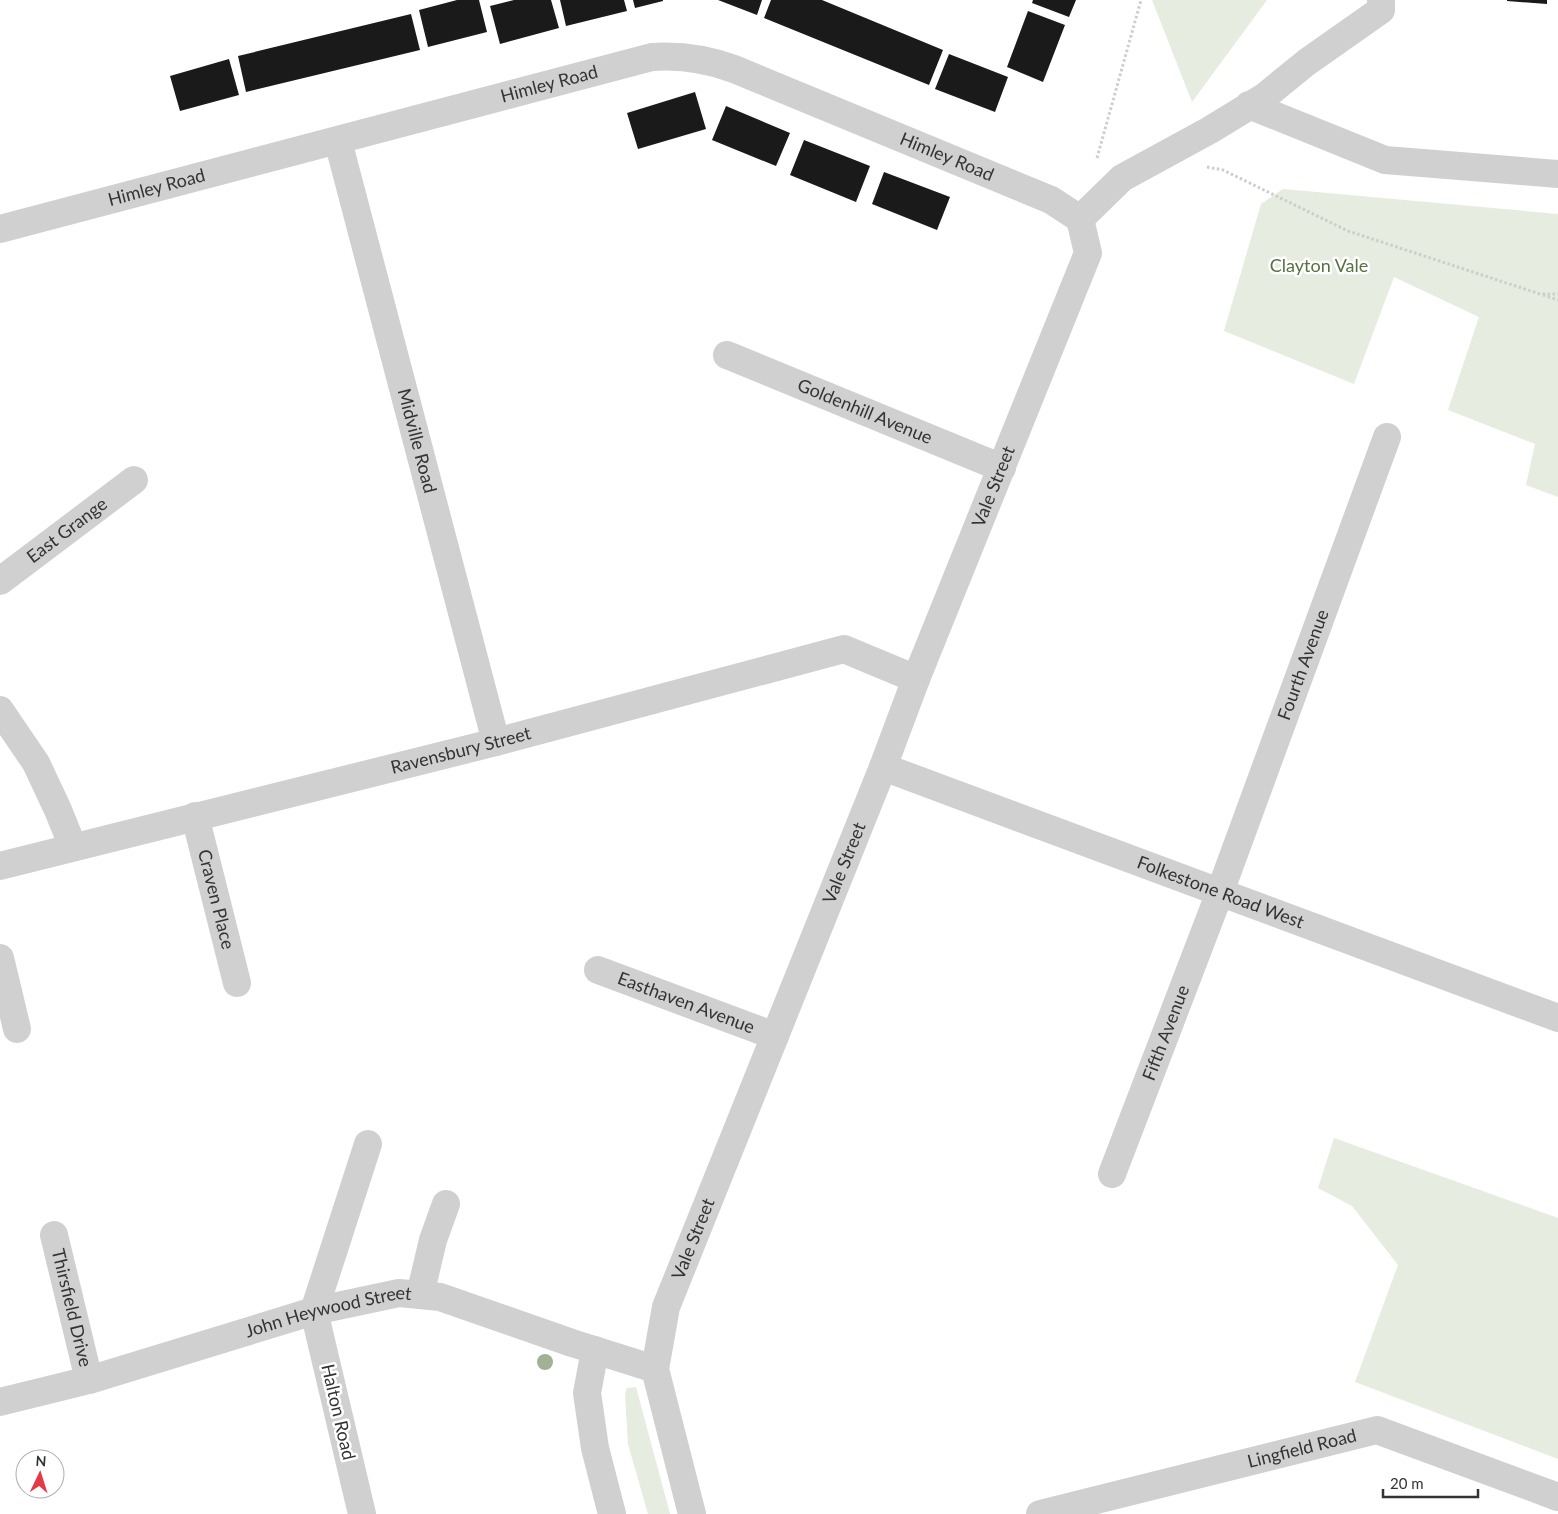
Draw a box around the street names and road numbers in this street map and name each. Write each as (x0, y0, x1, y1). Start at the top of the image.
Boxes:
street label: Himley Road (498, 60, 600, 107)
street label: Himley Road (897, 127, 997, 185)
street label: Himley Road (105, 163, 207, 210)
street label: Goldenhill Avenue (795, 373, 936, 448)
street label: Midville Road (394, 386, 442, 495)
street label: Vale Street (967, 442, 1019, 530)
street label: East Grange (22, 492, 111, 567)
street label: Fourth Avenue (1272, 606, 1333, 723)
street label: Ravensbury Street (388, 721, 534, 778)
street label: Vale Street (817, 818, 870, 907)
street label: Craven Place (194, 847, 240, 951)
street label: Folkestone Road West (1134, 850, 1308, 933)
street label: Easthaven Avenue (615, 966, 758, 1037)
street label: Fifth Avenue (1137, 982, 1193, 1083)
street label: Vale Street (666, 1194, 719, 1282)
street label: Thirsfield Drive (48, 1246, 97, 1369)
street label: John Heywood Street (242, 1281, 413, 1342)
street label: Halton Road (317, 1362, 361, 1462)
street label: Lingfield Road (1245, 1424, 1359, 1472)

